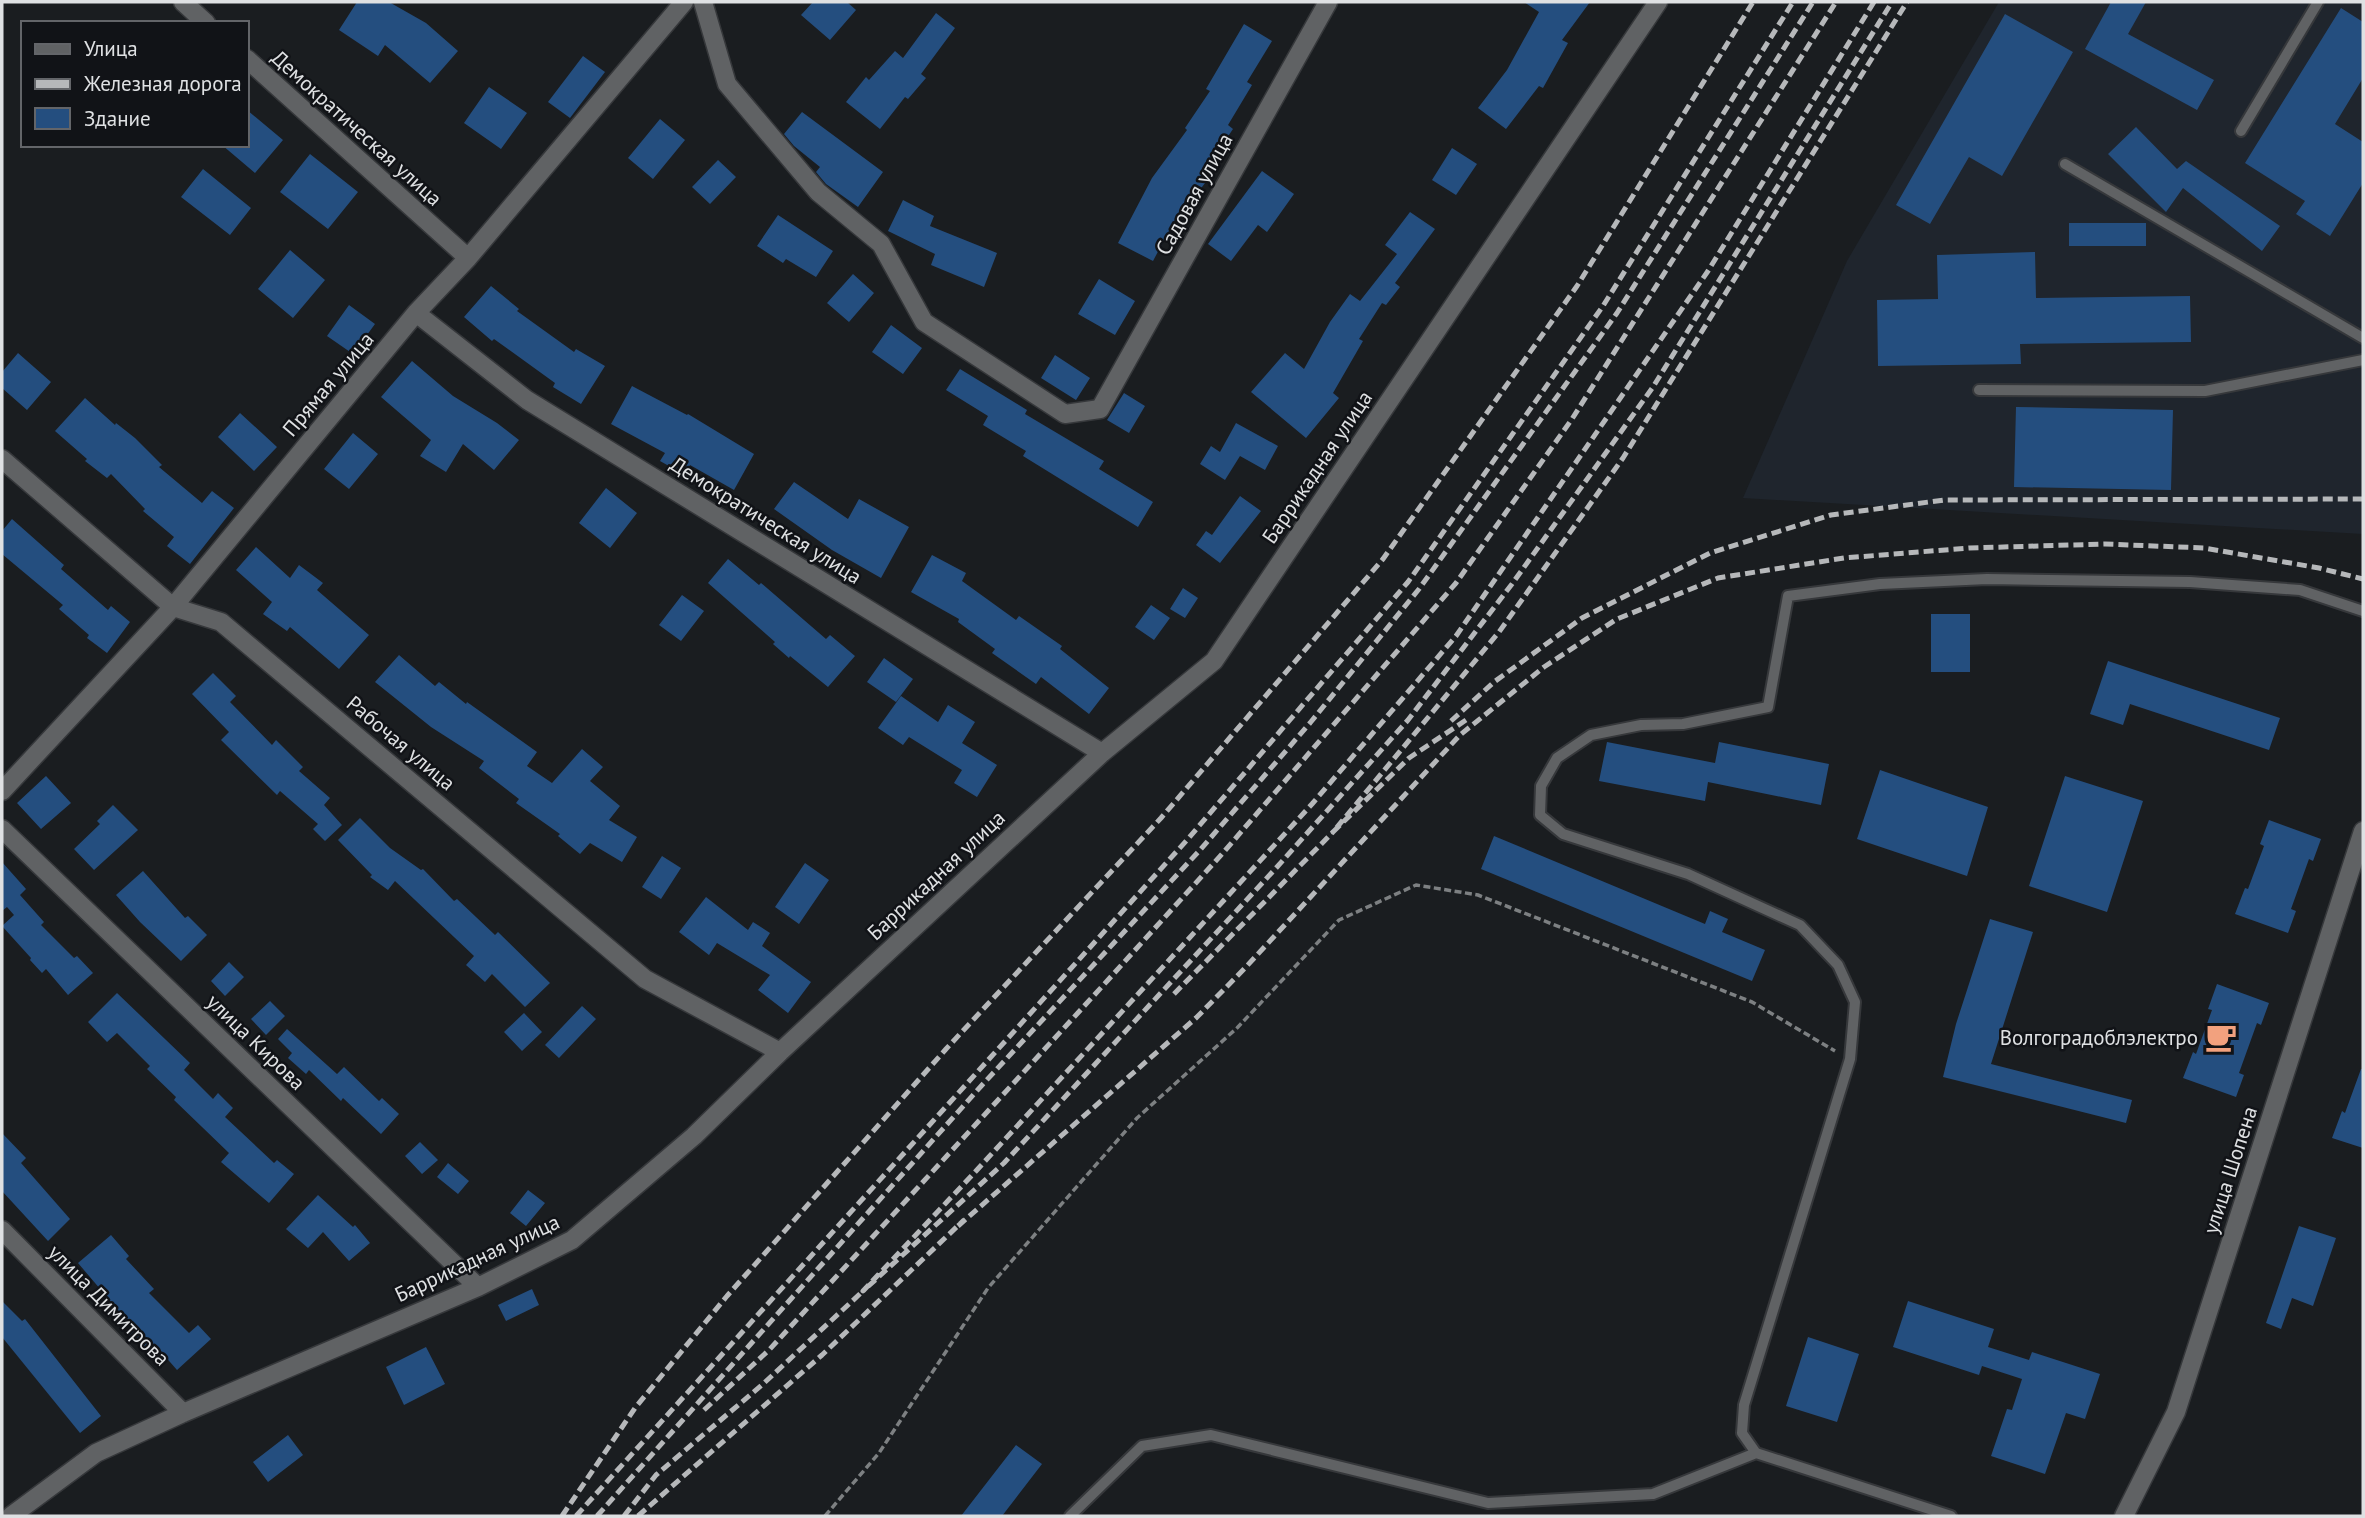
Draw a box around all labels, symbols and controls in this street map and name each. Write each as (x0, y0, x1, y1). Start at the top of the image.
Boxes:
legend (21, 21, 248, 147)
text: Улица (84, 35, 138, 62)
street label: Демократическая улица (266, 44, 448, 212)
text: Железная дорога (83, 70, 242, 97)
text: Здание (84, 105, 151, 132)
street label: Садовая улица (1149, 128, 1239, 260)
street label: Прямая улица (276, 326, 380, 442)
street label: Баррикадная улица (1256, 385, 1378, 549)
street label: Демократическая улица (665, 450, 867, 590)
street label: Рабочая улица (341, 690, 461, 796)
street label: Баррикадная улица (861, 804, 1011, 946)
street label: улица Кирова (201, 988, 311, 1096)
cafe icon: Волгоградоблэлектро (2204, 1020, 2238, 1054)
place label: Волгоградоблэлектро (2000, 1024, 2198, 1051)
street label: улица Шопена (2197, 1103, 2263, 1237)
street label: Баррикадная улица (390, 1208, 564, 1308)
street label: улица Димитрова (43, 1239, 175, 1371)

